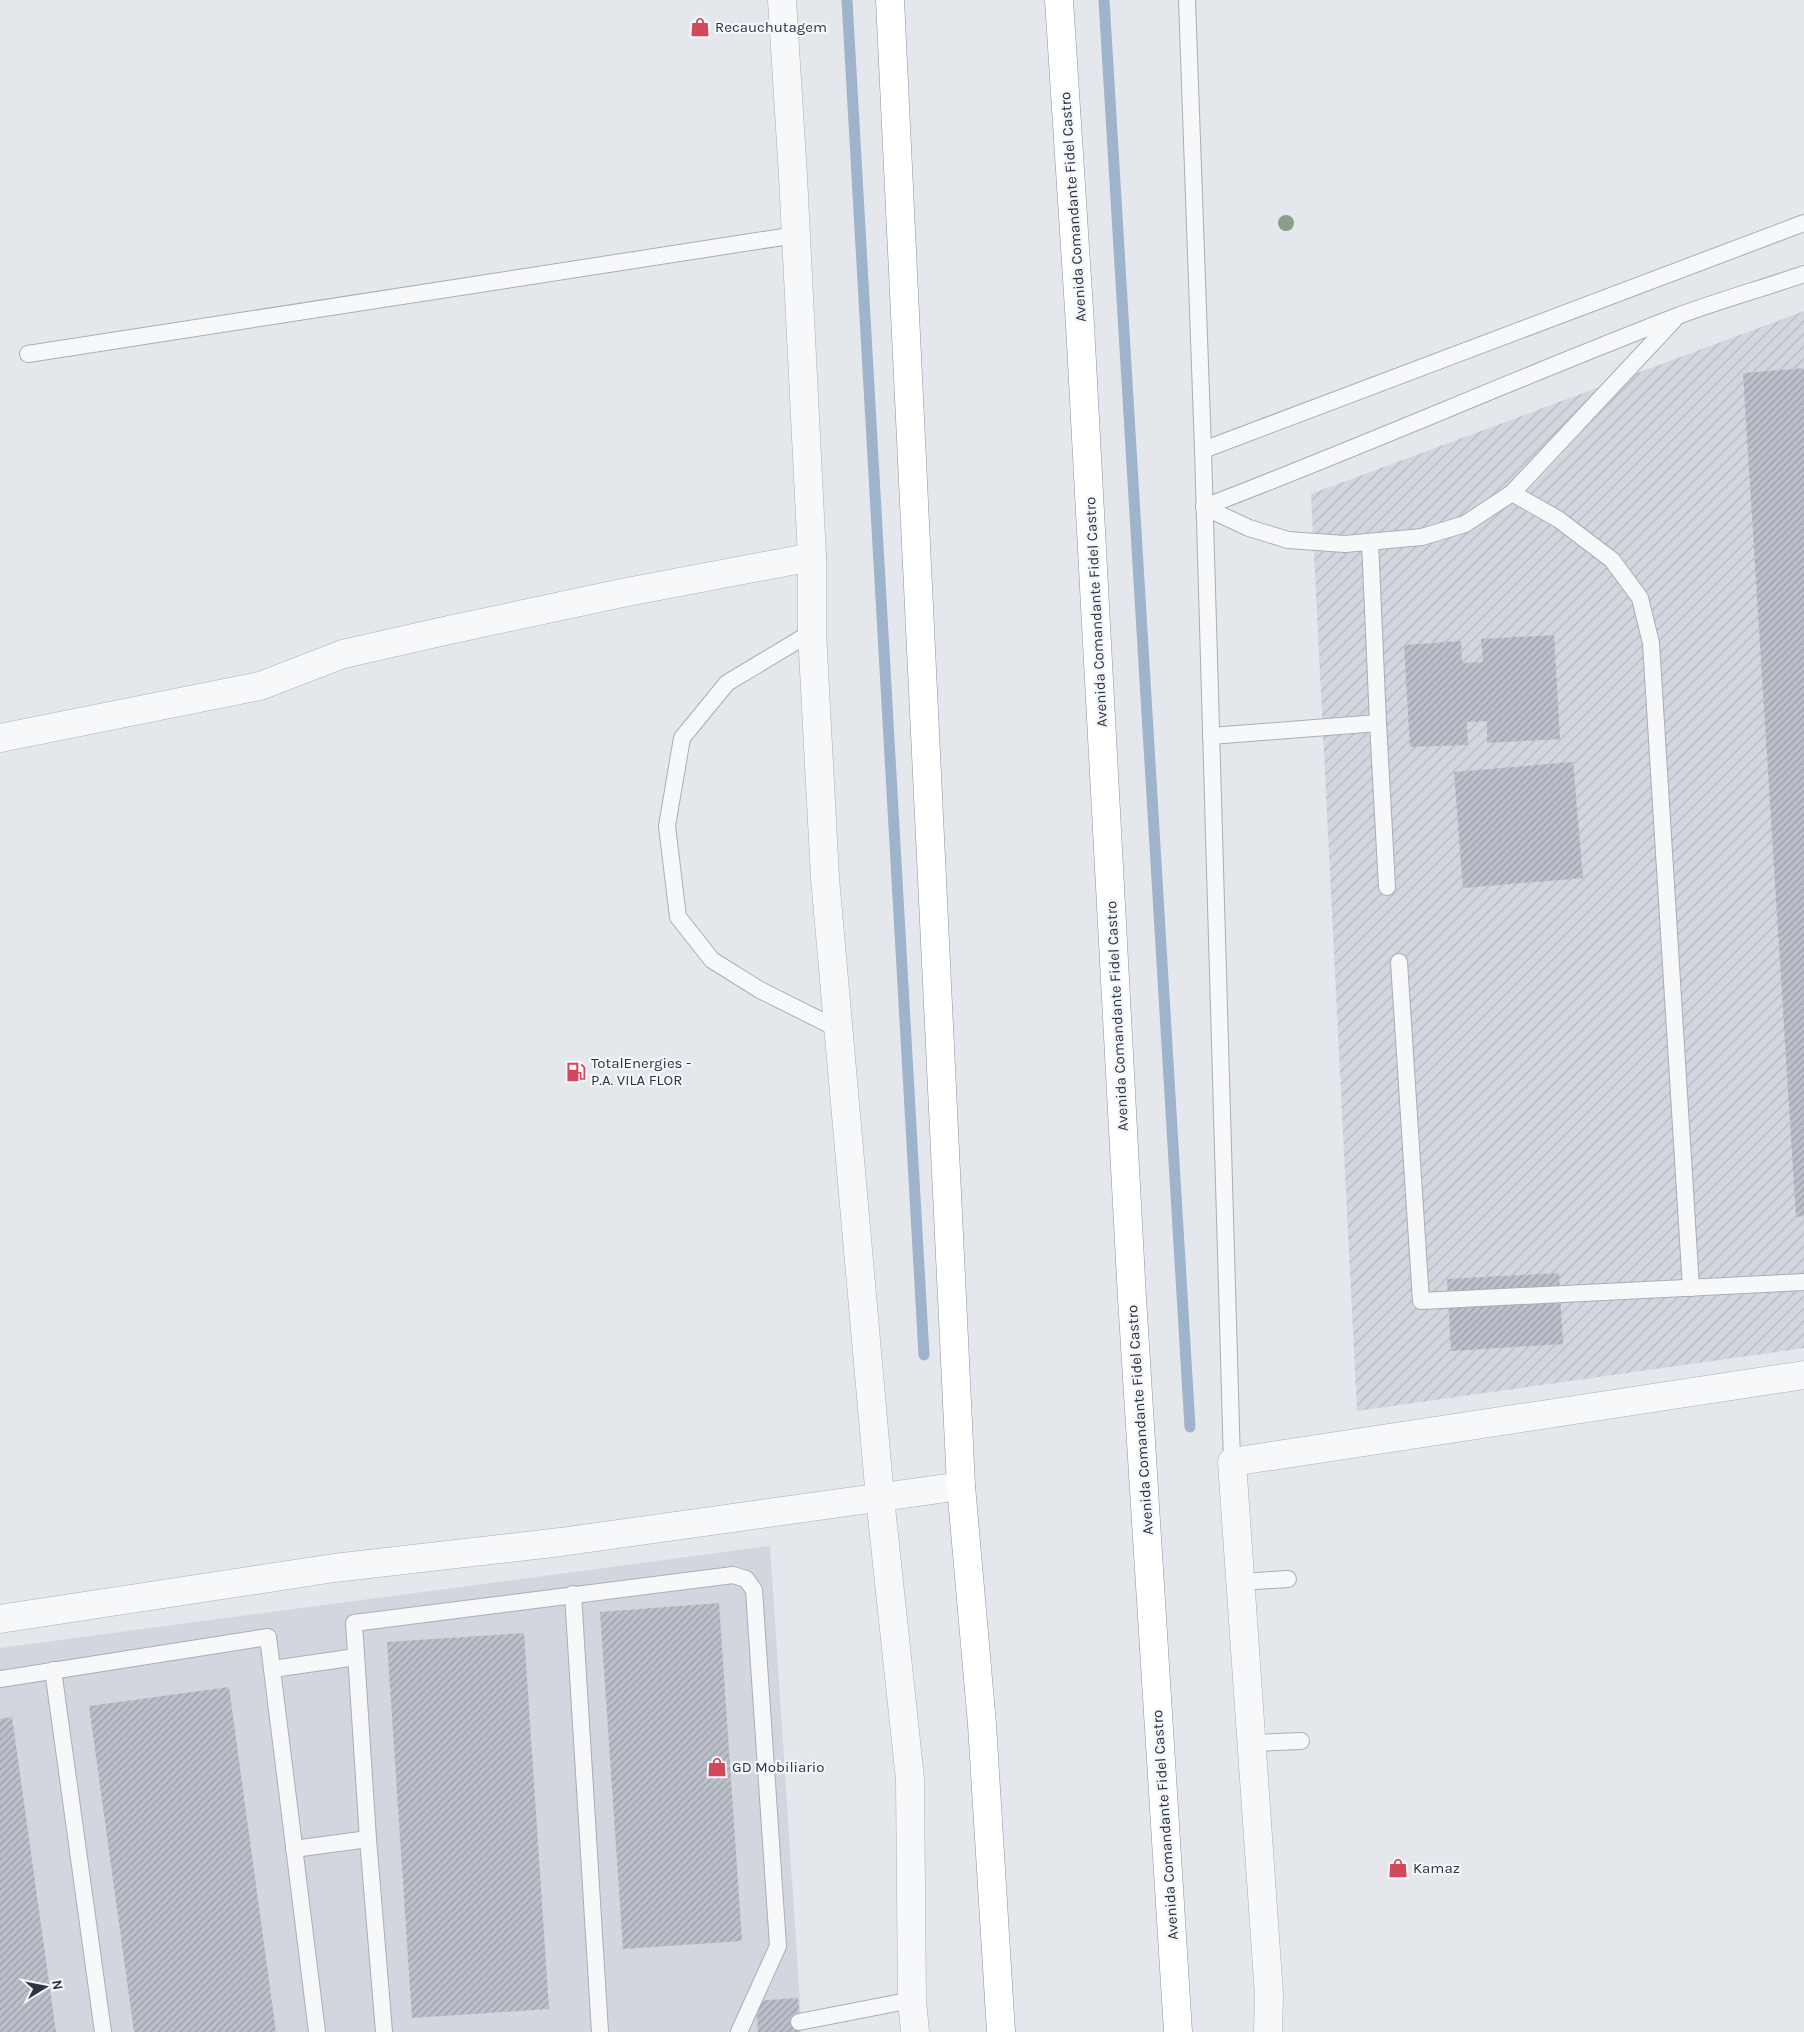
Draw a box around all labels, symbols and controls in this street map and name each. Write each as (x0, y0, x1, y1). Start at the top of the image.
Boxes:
shop icon: Recauchutagem (689, 16, 711, 38)
place label: Recauchutagem (715, 18, 827, 36)
street label: Avenida Comandante Fidel Castro (1056, 91, 1090, 323)
street label: Avenida Comandante Fidel Castro (1081, 496, 1111, 728)
street label: Avenida Comandante Fidel Castro (1102, 900, 1132, 1132)
place label: TotalEnergies - P.A. VILA FLOR (591, 1054, 691, 1089)
fuel station icon: TotalEnergies - P.A. VILA FLOR (565, 1061, 587, 1083)
street label: Avenida Comandante Fidel Castro (1123, 1304, 1157, 1536)
street label: Avenida Comandante Fidel Castro (1148, 1709, 1182, 1941)
shop icon: GD Mobiliario (706, 1756, 728, 1778)
place label: GD Mobiliario (732, 1758, 824, 1776)
shop icon: Kamaz (1387, 1857, 1409, 1879)
place label: Kamaz (1413, 1859, 1460, 1877)
north arrow (20, 1962, 70, 2012)
text: N (48, 1978, 67, 1991)

